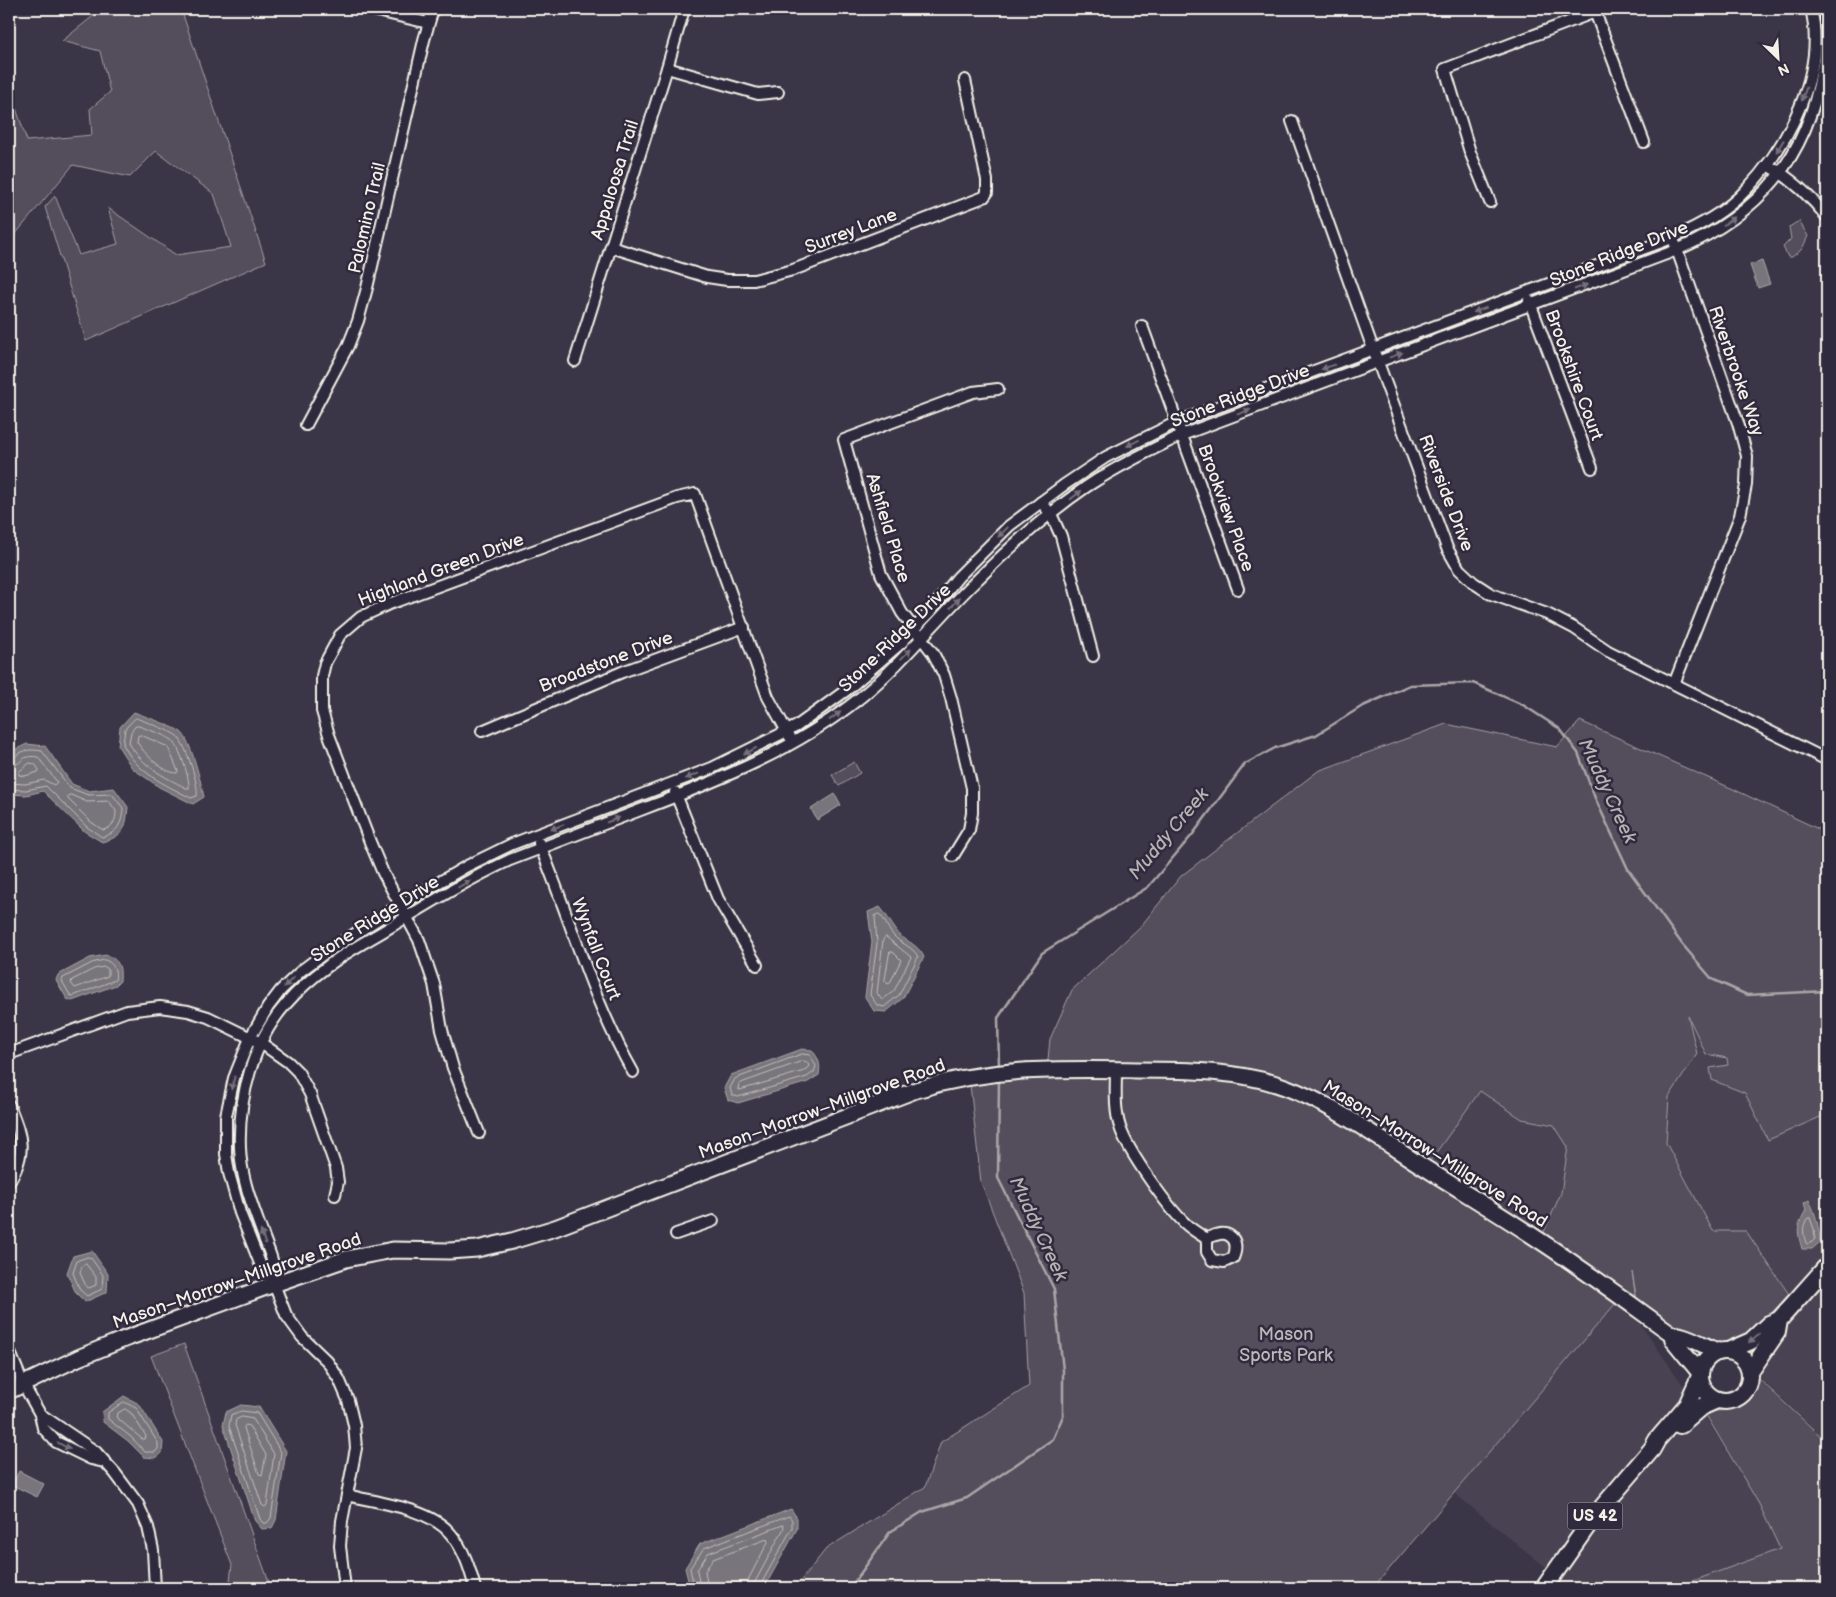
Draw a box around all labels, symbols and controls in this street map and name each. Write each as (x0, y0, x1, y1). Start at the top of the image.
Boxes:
north arrow (1754, 32, 1804, 82)
text: N (1775, 59, 1792, 79)
one-way arrow (1800, 86, 1807, 101)
street label: Appaloosa Trail (587, 117, 643, 243)
one-way arrow (1775, 140, 1784, 153)
street label: Palomino Trail (344, 161, 390, 275)
street label: Surrey Lane (802, 204, 900, 258)
street label: Stone Ridge Drive (1547, 217, 1692, 291)
one-way arrow (1723, 217, 1736, 227)
one-way arrow (1574, 283, 1589, 291)
street label: Riverbrooke Way (1704, 303, 1768, 439)
one-way arrow (1472, 306, 1487, 314)
street label: Brookshire Court (1541, 307, 1608, 444)
one-way arrow (1388, 351, 1403, 358)
street label: Stone Ridge Drive (1167, 360, 1313, 432)
one-way arrow (1320, 363, 1335, 371)
one-way arrow (1237, 408, 1252, 416)
street label: Riverside Drive (1414, 432, 1478, 555)
one-way arrow (1126, 439, 1140, 447)
street label: Brookview Place (1193, 442, 1259, 575)
street label: Ashfield Place (861, 471, 915, 586)
one-way arrow (1069, 490, 1083, 500)
one-way arrow (997, 526, 1009, 538)
street label: Highland Green Drive (355, 529, 527, 611)
street label: Stone Ridge Drive (835, 579, 956, 697)
one-way arrow (949, 597, 961, 609)
street label: Broadstone Drive (536, 627, 676, 697)
one-way arrow (900, 648, 912, 660)
one-way arrow (828, 711, 842, 721)
water label: Muddy Creek (1573, 735, 1642, 848)
one-way arrow (743, 747, 757, 755)
one-way arrow (684, 772, 699, 780)
water label: Muddy Creek (1124, 783, 1214, 885)
one-way arrow (606, 816, 621, 824)
one-way arrow (549, 823, 564, 831)
street label: Stone Ridge Drive (307, 871, 443, 967)
one-way arrow (458, 879, 471, 888)
street label: Wynfall Court (567, 895, 625, 1003)
one-way arrow (283, 976, 295, 988)
street label: Mason–Morrow–Millgrove Road (696, 1054, 948, 1164)
one-way arrow (229, 1076, 237, 1091)
street label: Mason–Morrow–Millgrove Road (1319, 1076, 1551, 1232)
water label: Muddy Creek (1004, 1173, 1073, 1286)
street label: Mason–Morrow–Millgrove Road (110, 1229, 364, 1333)
one-way arrow (259, 1229, 266, 1244)
park label: Mason Sports Park (1239, 1324, 1333, 1366)
one-way arrow (1748, 1332, 1761, 1343)
one-way arrow (57, 1442, 72, 1450)
road number: US 42 (1568, 1502, 1622, 1530)

